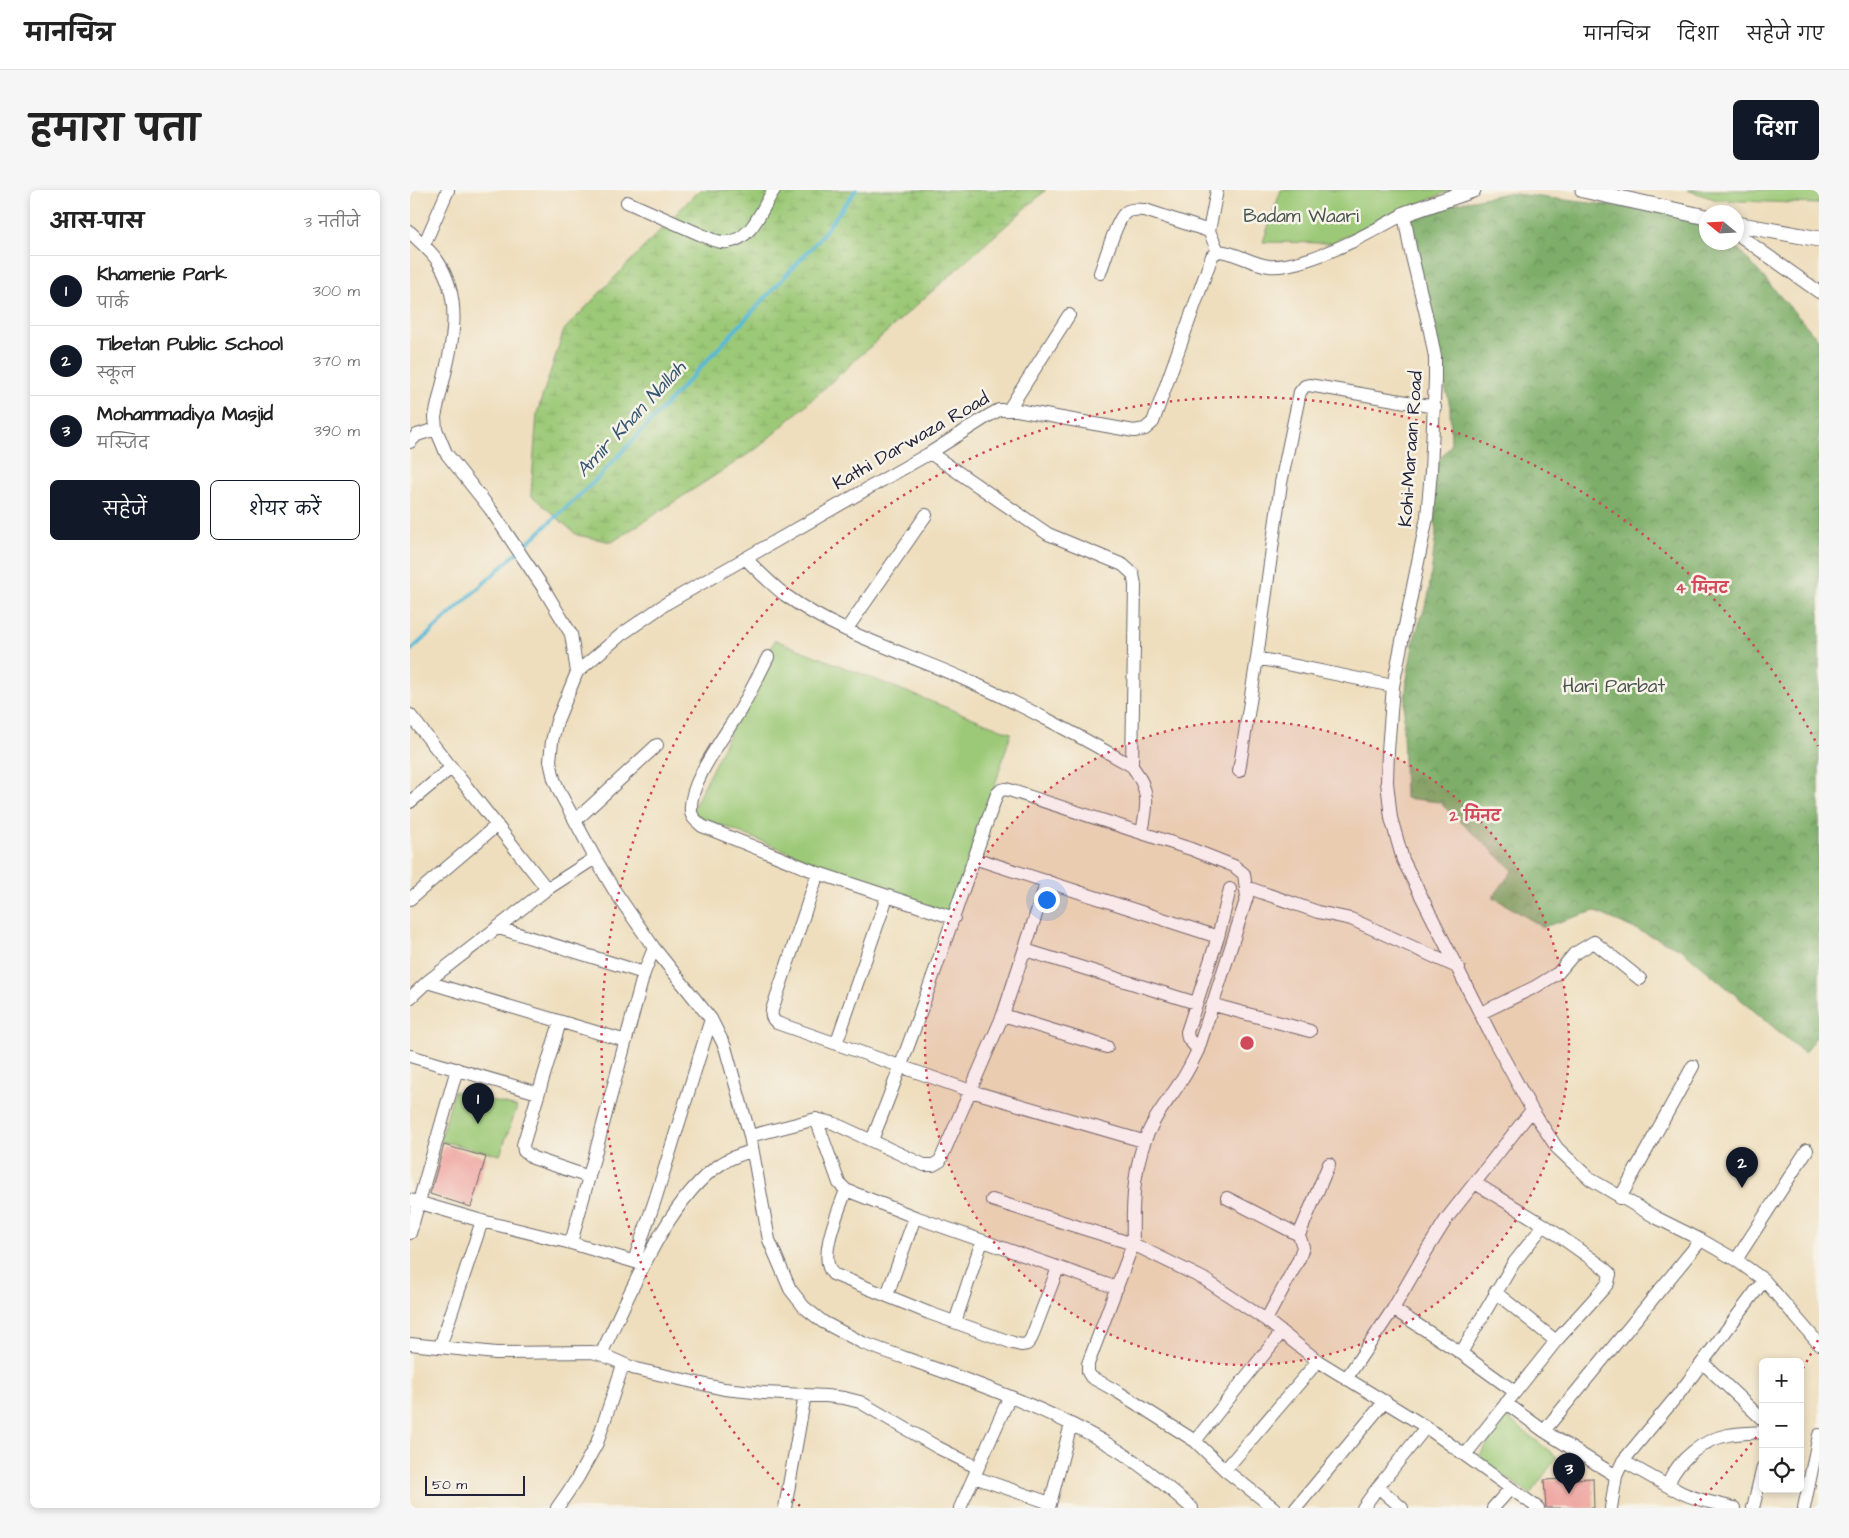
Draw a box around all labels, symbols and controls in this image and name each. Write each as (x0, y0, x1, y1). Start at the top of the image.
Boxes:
text: मानचित्र (25, 17, 114, 51)
text: मानचित्र (1584, 22, 1650, 47)
text: दिशा (1678, 22, 1719, 47)
text: सहेजे गए (1747, 22, 1824, 47)
button: दिशा (1733, 100, 1819, 160)
text: हमारा पता (30, 105, 200, 154)
park label: Badam Waari (1243, 203, 1359, 230)
north arrow (1699, 205, 1744, 250)
text: आस-पास (50, 207, 144, 236)
text: 3 नतीजे (304, 211, 360, 233)
text: Khamenie Park (97, 261, 227, 288)
text: 1 (65, 280, 67, 302)
text: 300 m (313, 280, 360, 302)
text: पार्क (97, 292, 128, 314)
text: Tibetan Public School (97, 331, 283, 358)
text: 2 (61, 350, 71, 372)
text: 370 m (313, 350, 360, 372)
water label: Amir Khan Nallah (570, 354, 693, 483)
text: स्कूल (97, 362, 135, 384)
street label: Kohi-Maraan Road (1392, 370, 1430, 528)
street label: Kathi Darwaza Road (828, 385, 994, 497)
text: Mohammadiya Masjid (97, 401, 273, 428)
text: 3 (62, 420, 70, 442)
text: 390 m (314, 420, 360, 442)
text: मस्जिद (97, 432, 149, 454)
button: सहेजें (50, 480, 200, 540)
button: शेयर करें (210, 480, 360, 540)
text: 4 मिनट (1676, 575, 1729, 599)
park label: Hari Parbat (1563, 673, 1666, 700)
text: 2 मिनट (1449, 803, 1502, 827)
your location (1034, 887, 1060, 913)
centre of rings (1238, 1034, 1256, 1052)
pin: 1 (462, 1083, 494, 1124)
pin: 2 (1726, 1147, 1758, 1188)
map controls (1759, 1358, 1804, 1493)
button: + (1759, 1358, 1804, 1403)
button: − (1759, 1403, 1804, 1448)
button: locate (1759, 1448, 1804, 1493)
pin: 3 (1553, 1453, 1585, 1494)
scale bar (425, 1473, 525, 1496)
text: 50 m (432, 1475, 467, 1495)

